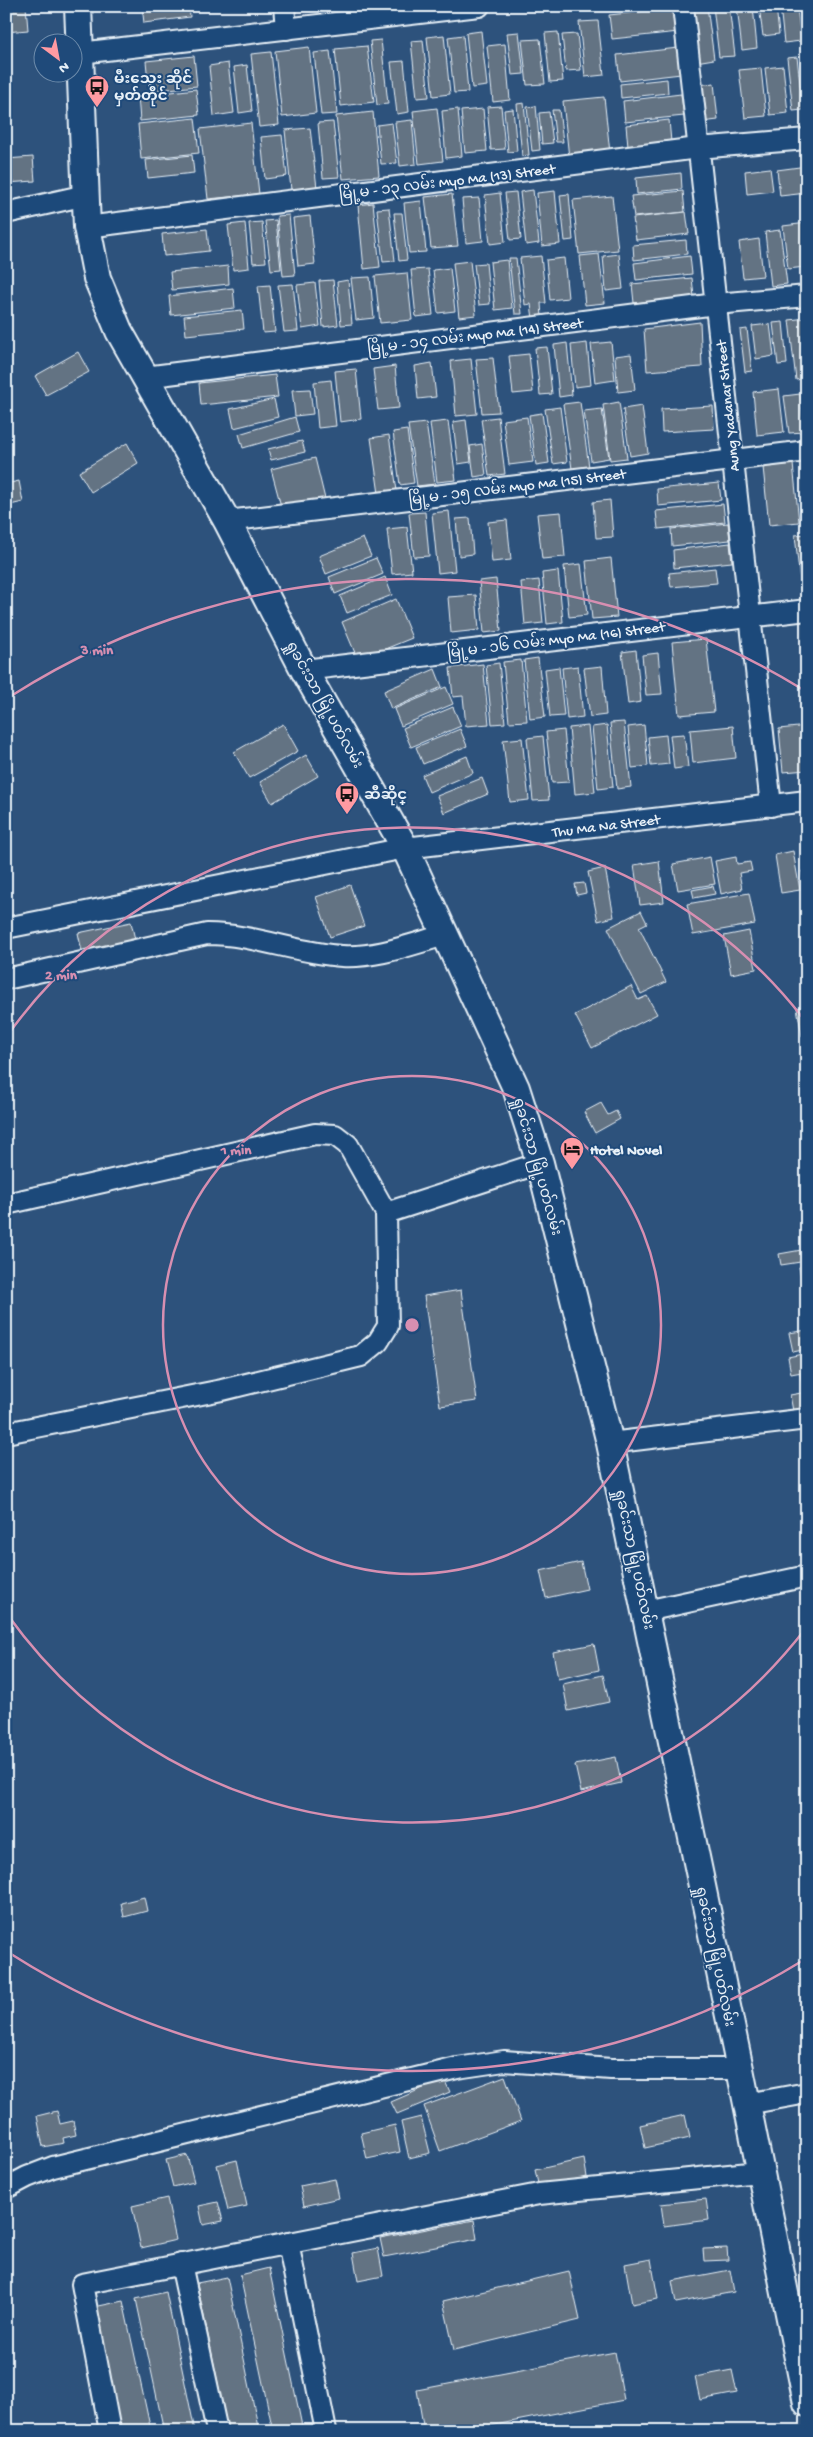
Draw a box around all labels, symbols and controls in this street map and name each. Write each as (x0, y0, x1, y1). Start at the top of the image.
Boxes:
north arrow (32, 32, 82, 82)
text: N (55, 57, 72, 77)
place label: မီးသွေး ဆိုင် မှတ်တိုင် (114, 68, 192, 107)
bus stop icon: မီးသွေး ဆိုင် မှတ်တိုင် (84, 74, 110, 108)
street label: မြို့မ - ၁၃ လမ်း Myo Ma (13) Street (338, 158, 558, 206)
street label: မြို့မ - ၁၄ လမ်း Myo Ma (14) Street (366, 312, 586, 360)
street label: Aung Yadanar Street (713, 337, 745, 472)
street label: မြို့မ - ၁၅ လမ်း Myo Ma (15) Street (407, 463, 629, 511)
street label: မြို့မ - ၁၆ လမ်း Myo Ma (16) Street (446, 615, 668, 664)
street label: ရှုခင်းသာ မြို့ပတ်လမ်း (280, 636, 369, 773)
text: 3 min (80, 642, 114, 660)
bus stop icon: ဆီဆိုင္ (334, 781, 360, 815)
place label: ဆီဆိုင္ (364, 784, 407, 806)
street label: Thu Ma Na Street (550, 811, 663, 843)
text: 2 min (45, 967, 78, 985)
street label: ရှုခင်းသာ မြို့ပတ်လမ်း (507, 1094, 567, 1238)
hotel icon: Hotel Novel (559, 1136, 585, 1170)
text: 1 min (220, 1142, 252, 1160)
place label: Hotel Novel (590, 1142, 663, 1160)
centre of rings (403, 1316, 421, 1334)
street label: ရှုခင်းသာ မြို့ပတ်လမ်း (608, 1487, 660, 1632)
street label: ရှုခင်းသာ မြို့ပတ်လမ်း (689, 1884, 741, 2029)

